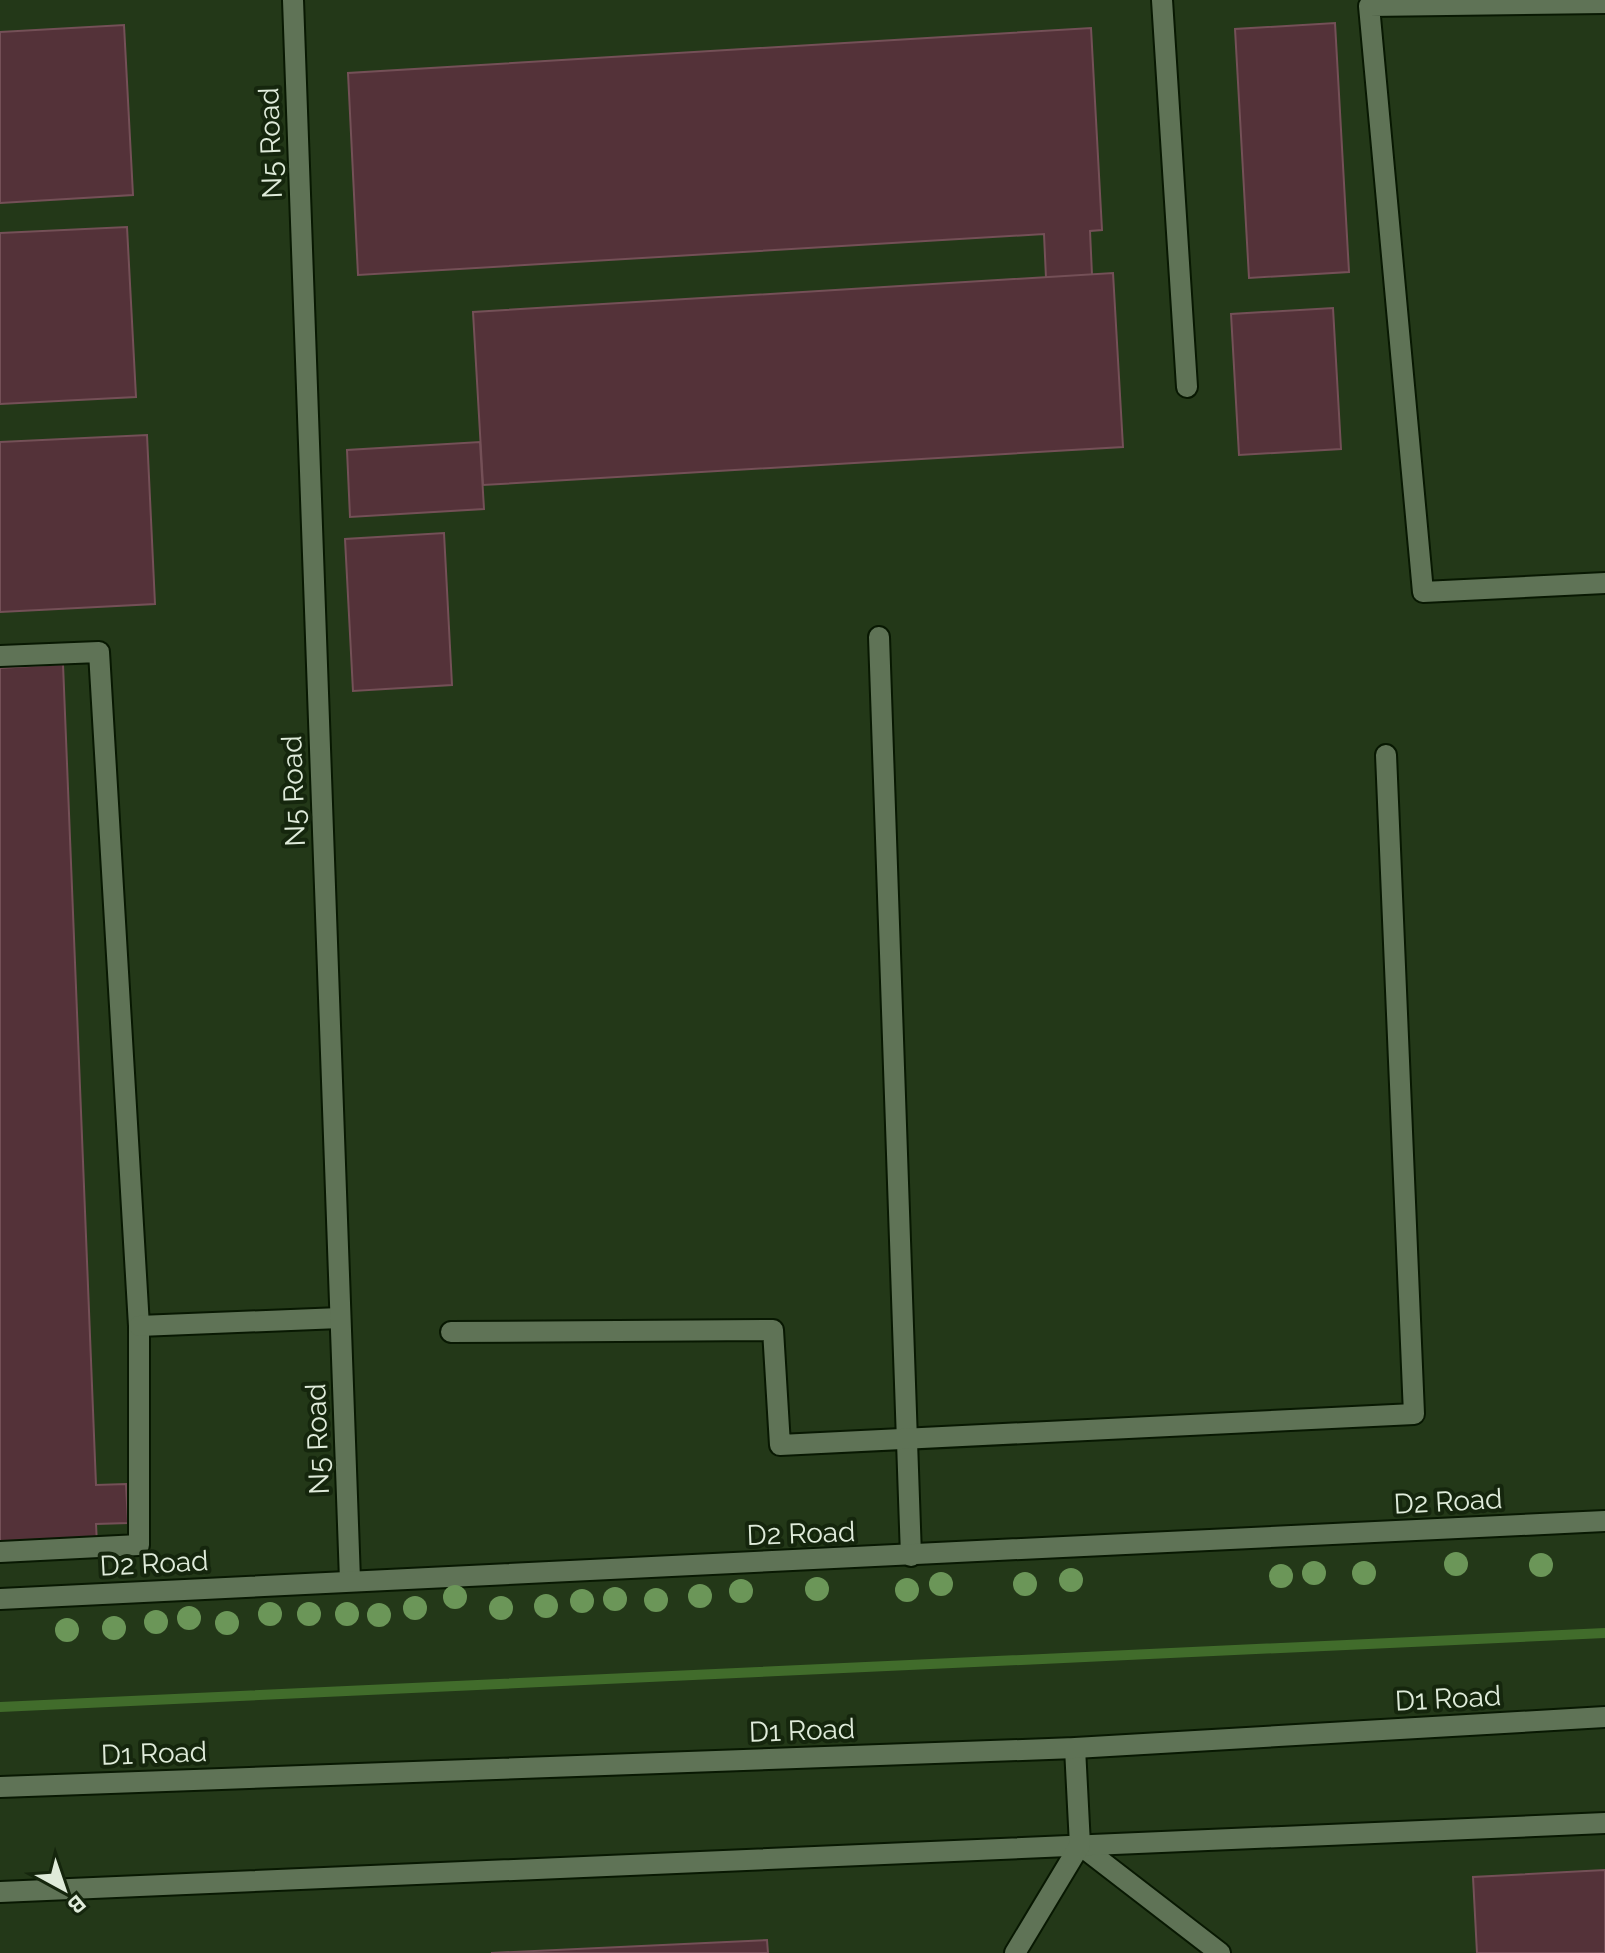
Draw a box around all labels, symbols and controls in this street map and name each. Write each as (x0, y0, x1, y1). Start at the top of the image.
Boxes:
street label: N5 Road (252, 87, 289, 199)
street label: N5 Road (275, 735, 312, 847)
street label: N5 Road (299, 1383, 336, 1495)
street label: D2 Road (1393, 1482, 1503, 1521)
street label: D2 Road (746, 1515, 856, 1552)
street label: D2 Road (99, 1544, 209, 1583)
street label: D1 Road (1394, 1679, 1502, 1718)
street label: D1 Road (748, 1712, 856, 1749)
street label: D1 Road (100, 1735, 208, 1772)
north arrow (24, 1849, 104, 1929)
text: B (63, 1890, 91, 1919)

